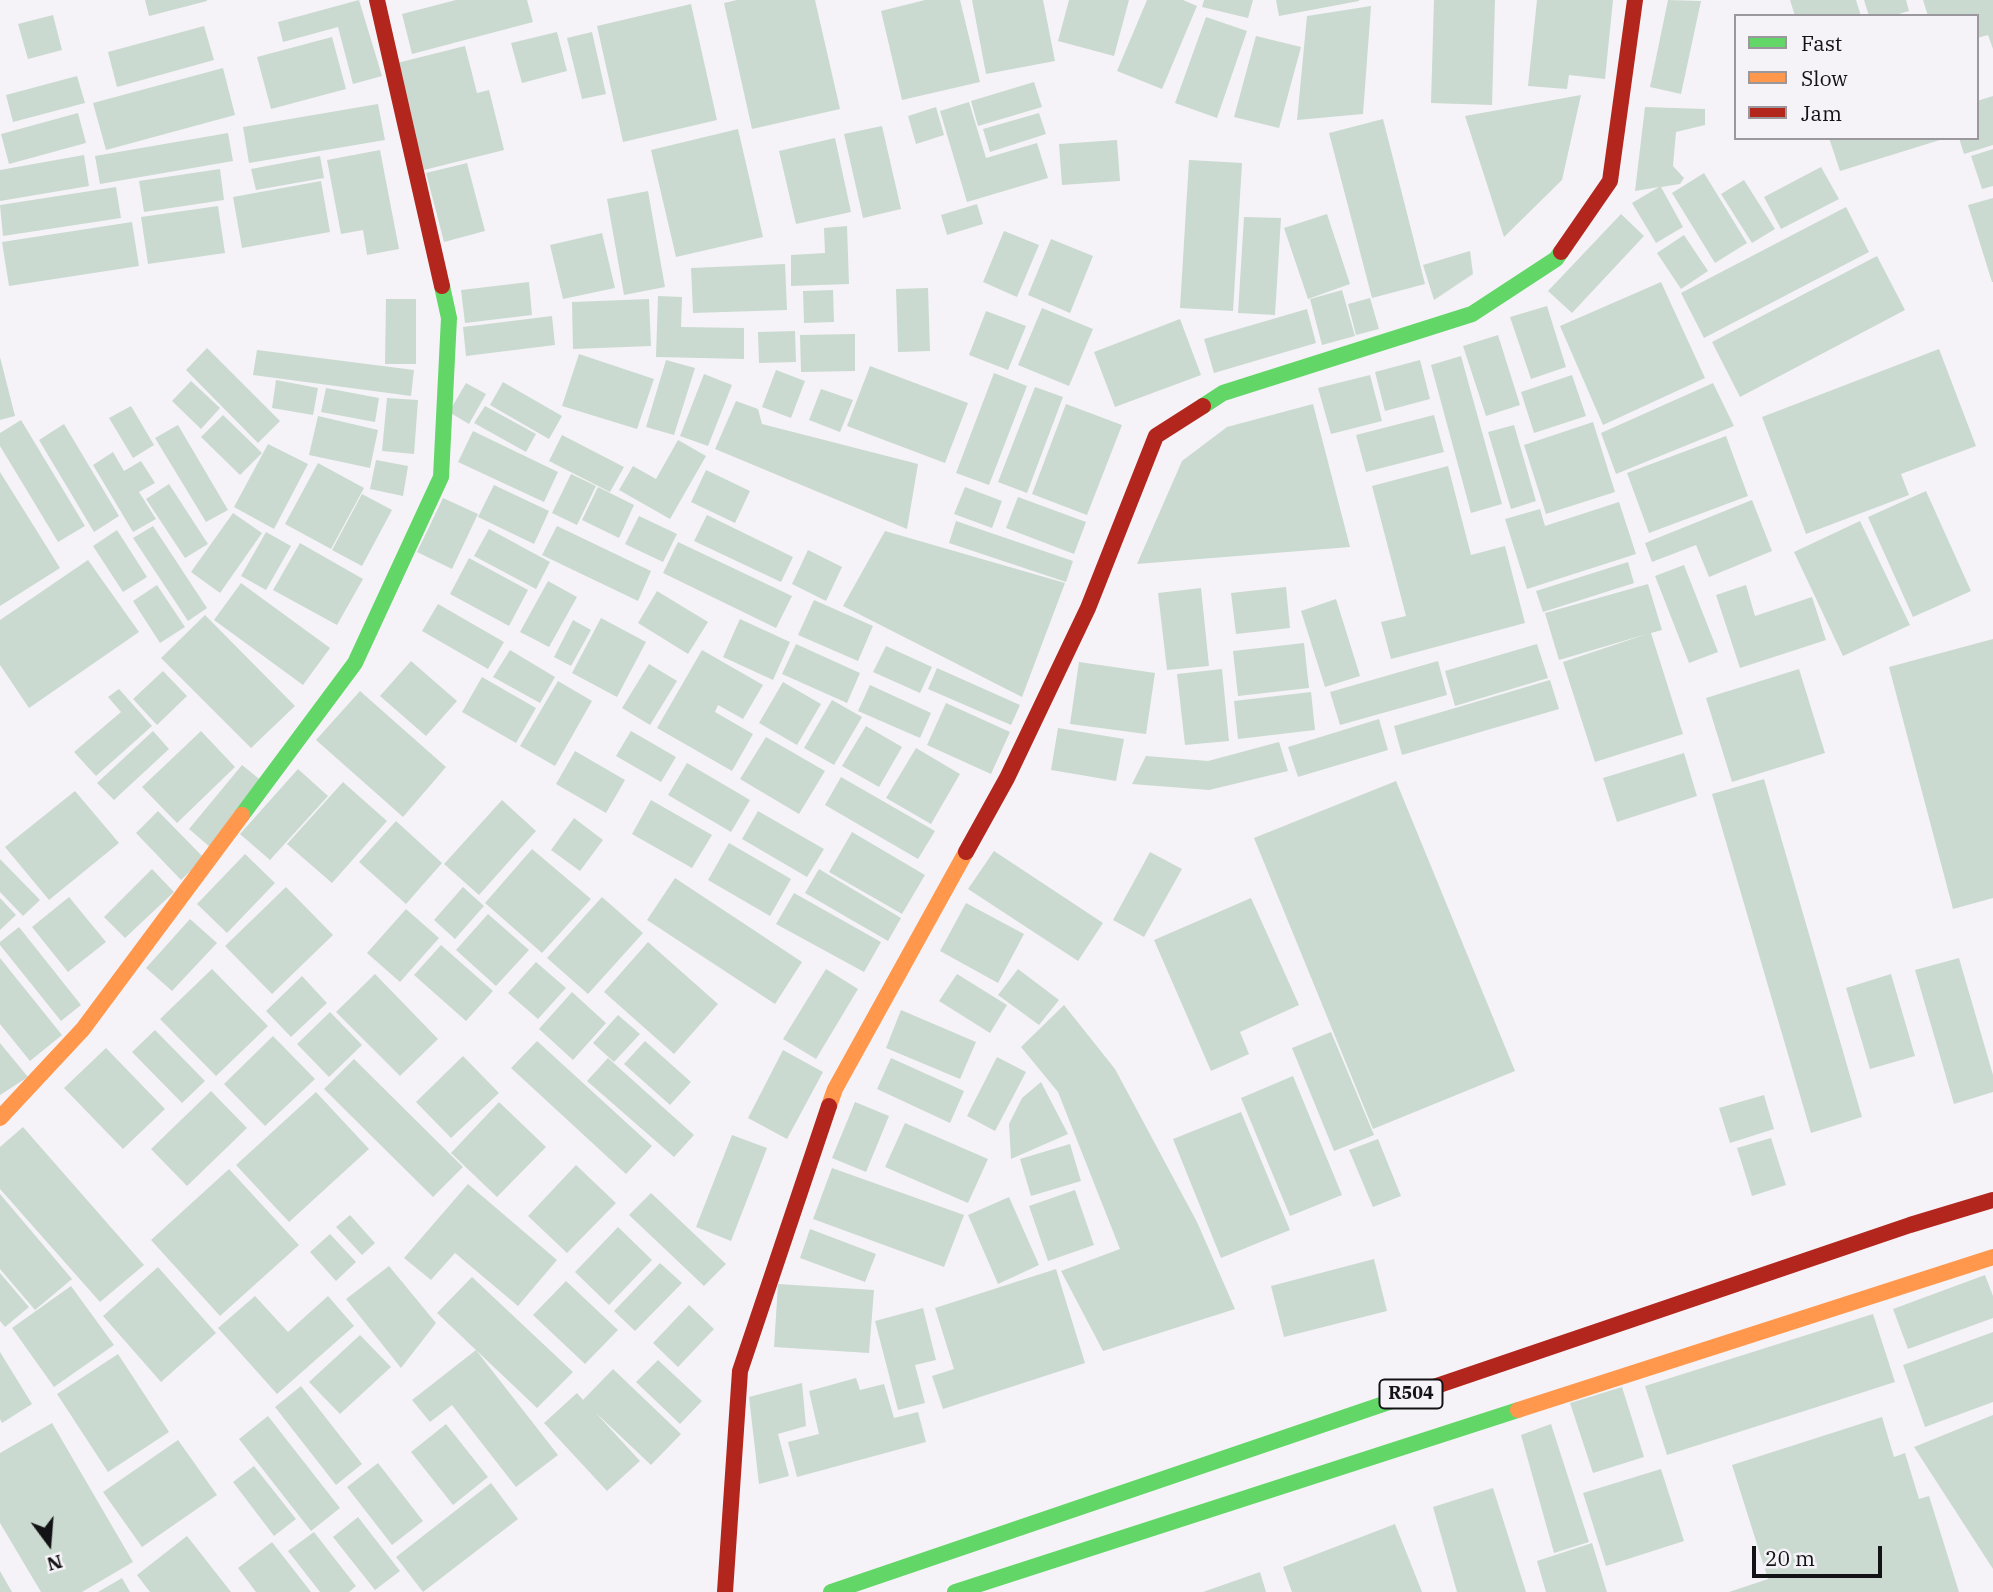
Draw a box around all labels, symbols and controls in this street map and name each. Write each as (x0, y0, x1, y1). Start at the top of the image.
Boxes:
legend (1734, 14, 1979, 140)
text: Fast (1801, 29, 1842, 57)
text: Slow (1801, 64, 1848, 92)
text: Jam (1801, 99, 1842, 127)
road number: R504 (1380, 1380, 1442, 1408)
north arrow (14, 1508, 84, 1578)
scale bar (1755, 1532, 1884, 1576)
text: 20 m (1765, 1544, 1815, 1572)
text: N (44, 1550, 65, 1577)

